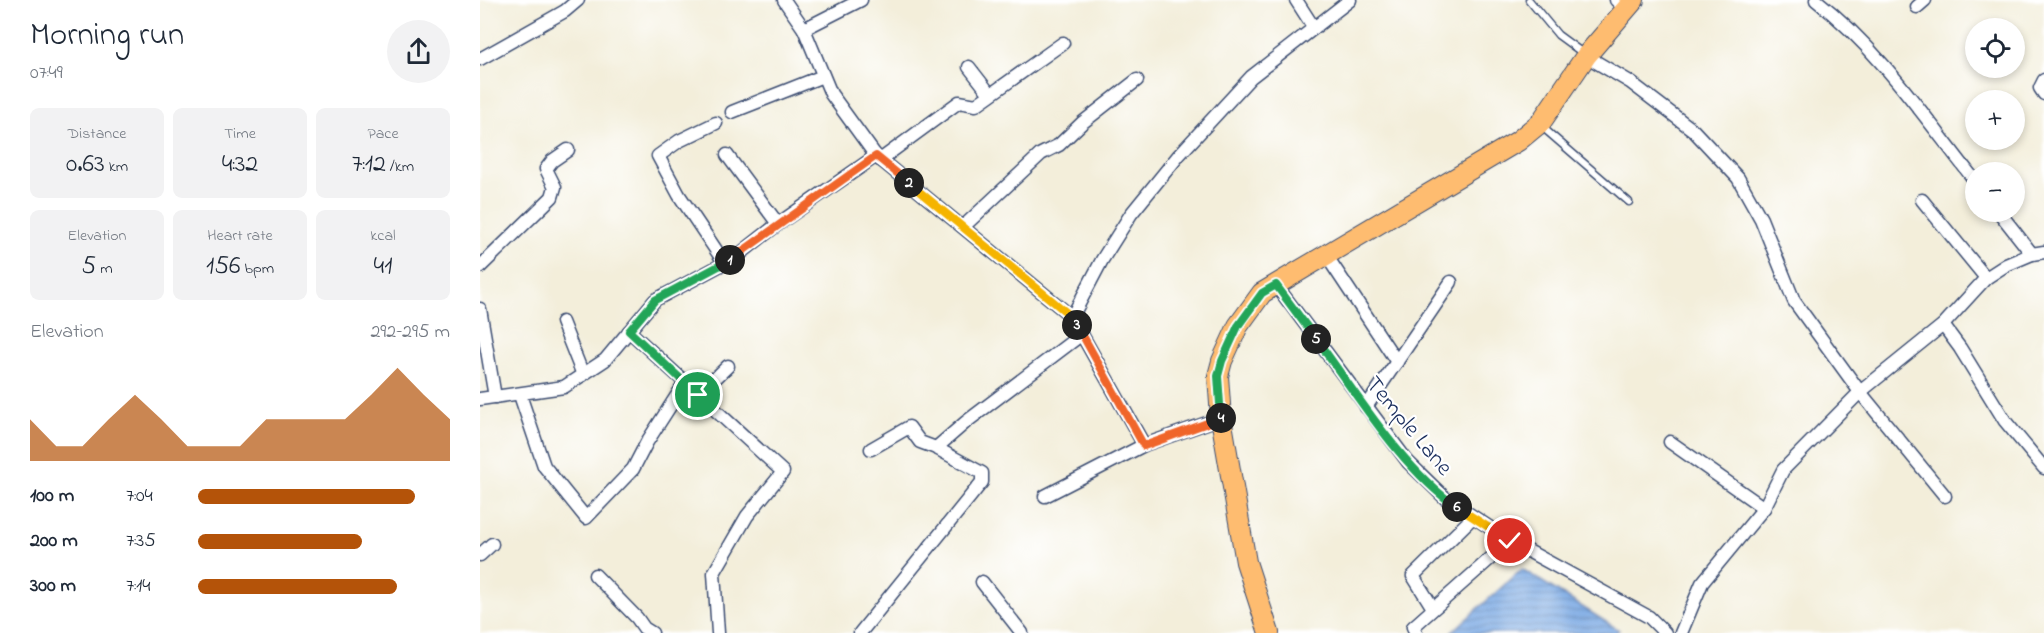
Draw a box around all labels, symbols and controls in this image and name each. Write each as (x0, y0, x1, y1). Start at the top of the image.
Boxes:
text: Morning run (30, 12, 184, 60)
map controls (1965, 18, 2025, 222)
button: locate (1965, 18, 2025, 78)
button: share (387, 20, 450, 83)
text: 07:49 (30, 59, 63, 88)
button: + (1965, 90, 2025, 150)
text: Distance (68, 122, 126, 146)
text: Time (224, 122, 256, 146)
text: Pace (367, 122, 399, 146)
text: 0.63 (66, 146, 105, 184)
text: 4:32 (222, 146, 258, 184)
text: 7:12 (352, 146, 386, 184)
text: km (105, 155, 128, 179)
text: /km (386, 155, 414, 179)
button: − (1965, 162, 2025, 222)
pin: 2 (894, 168, 924, 198)
text: 2 (905, 171, 913, 195)
text: Elevation (68, 224, 126, 248)
text: Heart rate (207, 224, 273, 248)
text: kcal (370, 224, 396, 248)
pin: 1 (715, 245, 745, 275)
text: 5 (81, 248, 96, 286)
text: 156 (206, 248, 241, 286)
text: 41 (374, 248, 392, 286)
text: 1 (727, 248, 733, 272)
text: m (96, 257, 113, 281)
text: bpm (241, 257, 274, 281)
pin: 3 (1062, 310, 1092, 340)
text: 3 (1074, 313, 1080, 337)
text: Elevation (30, 318, 104, 347)
text: 292–295 m (370, 318, 450, 347)
pin: 5 (1301, 324, 1331, 354)
text: 5 (1311, 327, 1321, 351)
pin (672, 369, 723, 420)
street label: Temple Lane (1356, 369, 1460, 484)
icon: arrive (681, 378, 714, 411)
pin: 4 (1206, 403, 1236, 433)
text: 4 (1218, 406, 1224, 430)
text: 100 m (30, 482, 74, 511)
text: 7:04 (126, 482, 153, 511)
pin: 6 (1442, 492, 1472, 522)
text: 6 (1453, 495, 1461, 519)
pin (1484, 515, 1535, 566)
icon: check (1493, 524, 1526, 557)
text: 200 m (30, 527, 78, 556)
text: 7:35 (126, 527, 156, 556)
text: 300 m (30, 572, 76, 601)
text: 7:14 (126, 572, 151, 601)

